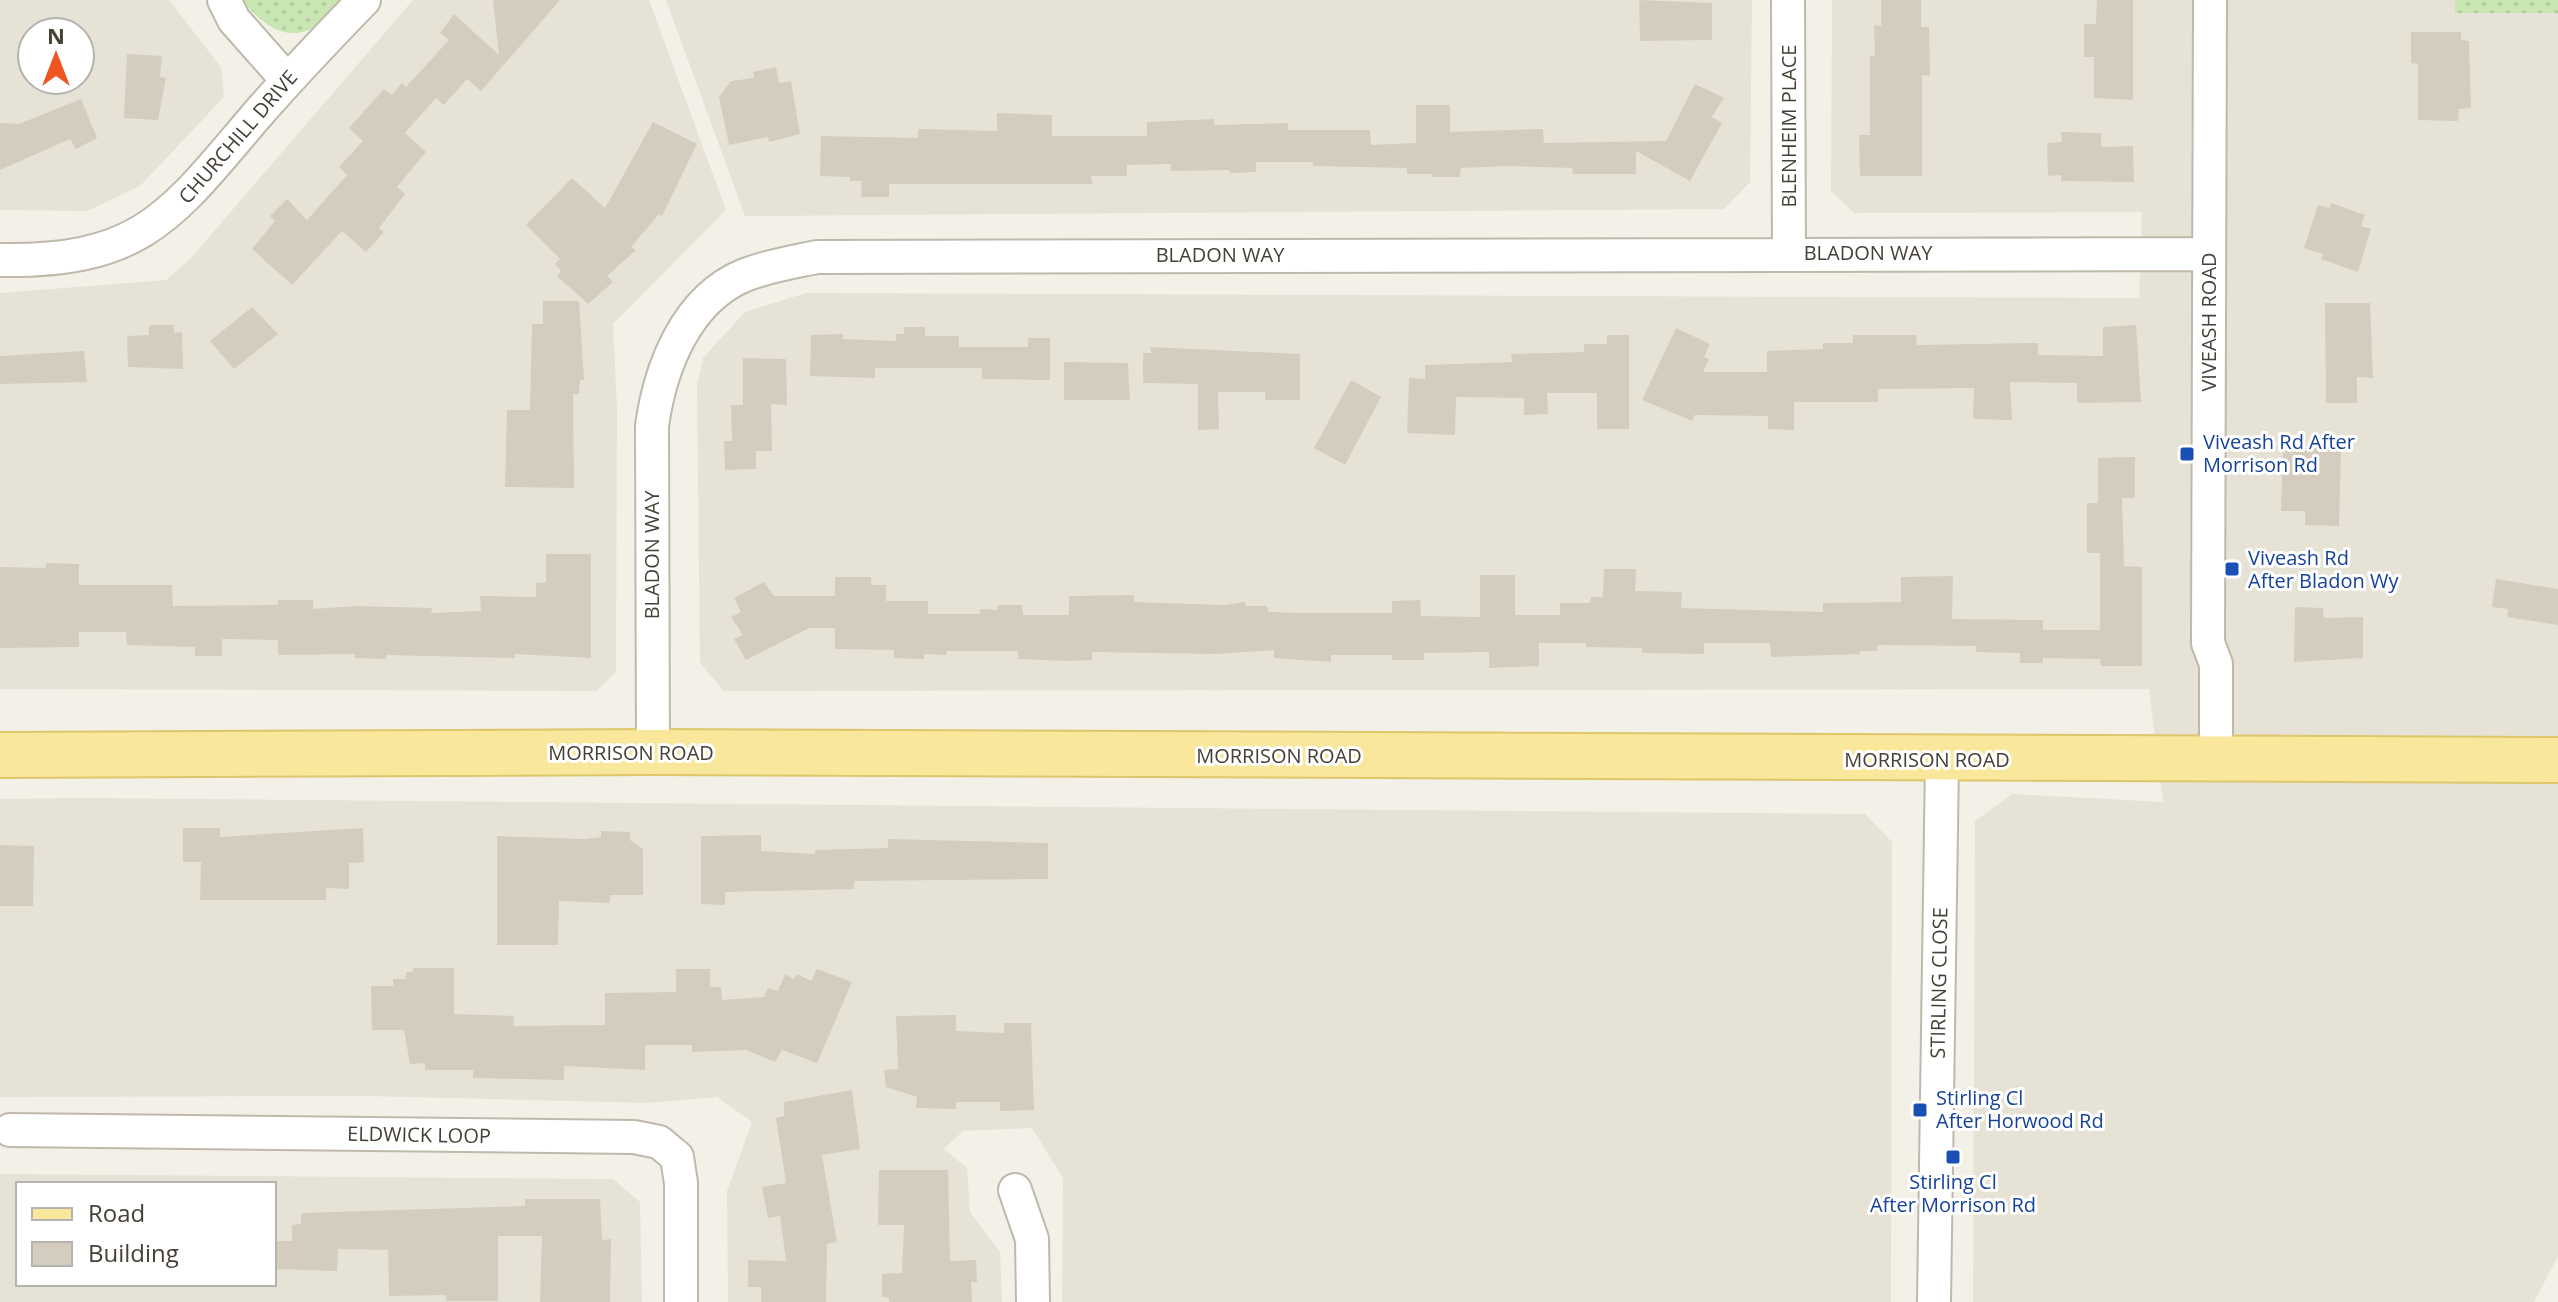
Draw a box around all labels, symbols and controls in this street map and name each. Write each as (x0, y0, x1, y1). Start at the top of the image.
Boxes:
north arrow (16, 16, 96, 96)
text: N (47, 20, 65, 50)
street label: BLENHEIM PLACE (1775, 45, 1802, 208)
street label: CHURCHILL DRIVE (172, 64, 303, 209)
street label: BLADON WAY (1804, 239, 1933, 266)
street label: BLADON WAY (1156, 241, 1285, 268)
street label: VIVEASH ROAD (2195, 252, 2222, 392)
place label: Viveash Rd After Morrison Rd (2203, 428, 2355, 478)
marker: Viveash Rd After Morrison Rd (2178, 445, 2196, 463)
street label: BLADON WAY (638, 490, 665, 619)
place label: Viveash Rd After Bladon Wy (2248, 544, 2399, 594)
marker: Viveash Rd After Bladon Wy (2223, 560, 2241, 578)
street label: MORRISON ROAD (548, 739, 714, 766)
street label: MORRISON ROAD (1196, 742, 1362, 769)
street label: MORRISON ROAD (1844, 746, 2010, 773)
street label: STIRLING CLOSE (1924, 907, 1953, 1059)
place label: Stirling Cl After Horwood Rd (1936, 1084, 2104, 1134)
marker: Stirling Cl After Horwood Rd (1911, 1101, 1929, 1119)
street label: ELDWICK LOOP (347, 1120, 491, 1149)
marker: Stirling Cl After Morrison Rd (1944, 1148, 1962, 1166)
place label: Stirling Cl After Morrison Rd (1870, 1168, 2036, 1218)
legend (16, 1182, 276, 1286)
text: Road (88, 1196, 145, 1229)
text: Building (88, 1236, 179, 1269)

